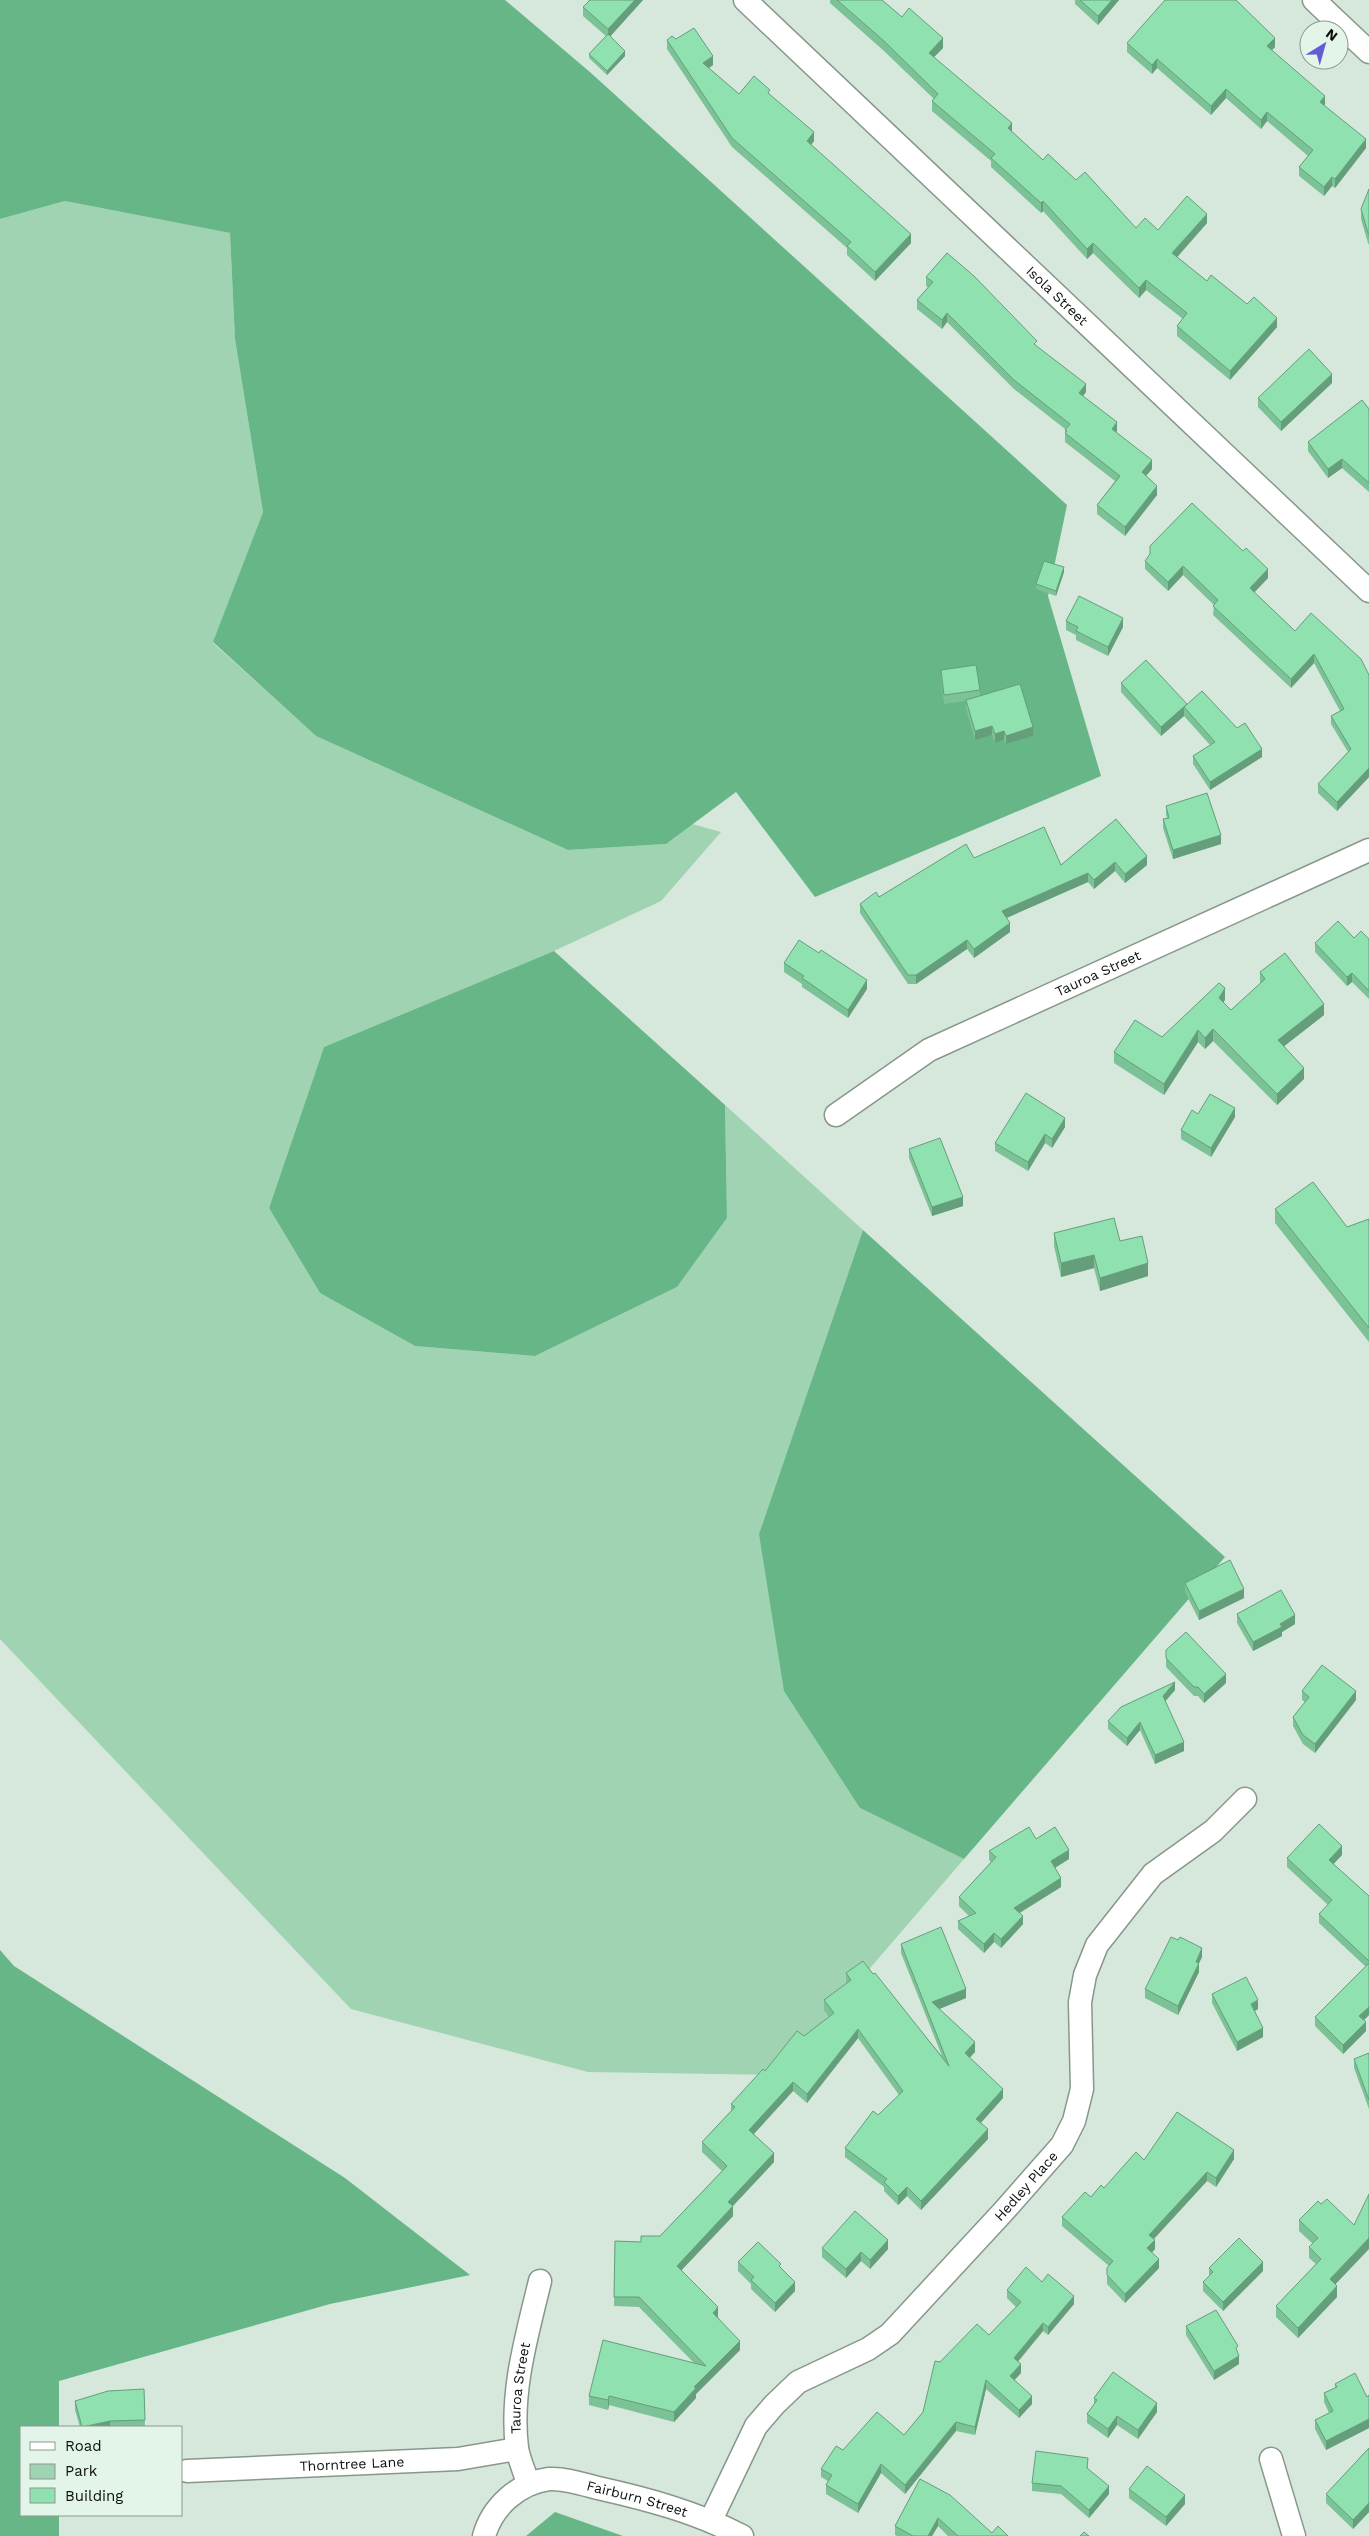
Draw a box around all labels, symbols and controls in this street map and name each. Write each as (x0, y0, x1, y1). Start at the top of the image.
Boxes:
north arrow (1299, 20, 1349, 70)
text: N (1323, 25, 1341, 44)
street label: Isola Street (1023, 263, 1091, 329)
street label: Tauroa Street (1053, 947, 1143, 1000)
street label: Hedley Place (991, 2148, 1061, 2224)
street label: Tauroa Street (507, 2341, 533, 2434)
legend (20, 2426, 182, 2516)
text: Road (65, 2437, 102, 2455)
street label: Thorntree Lane (299, 2453, 405, 2474)
text: Park (65, 2462, 98, 2480)
street label: Fairburn Street (585, 2477, 690, 2520)
text: Building (65, 2487, 123, 2505)

